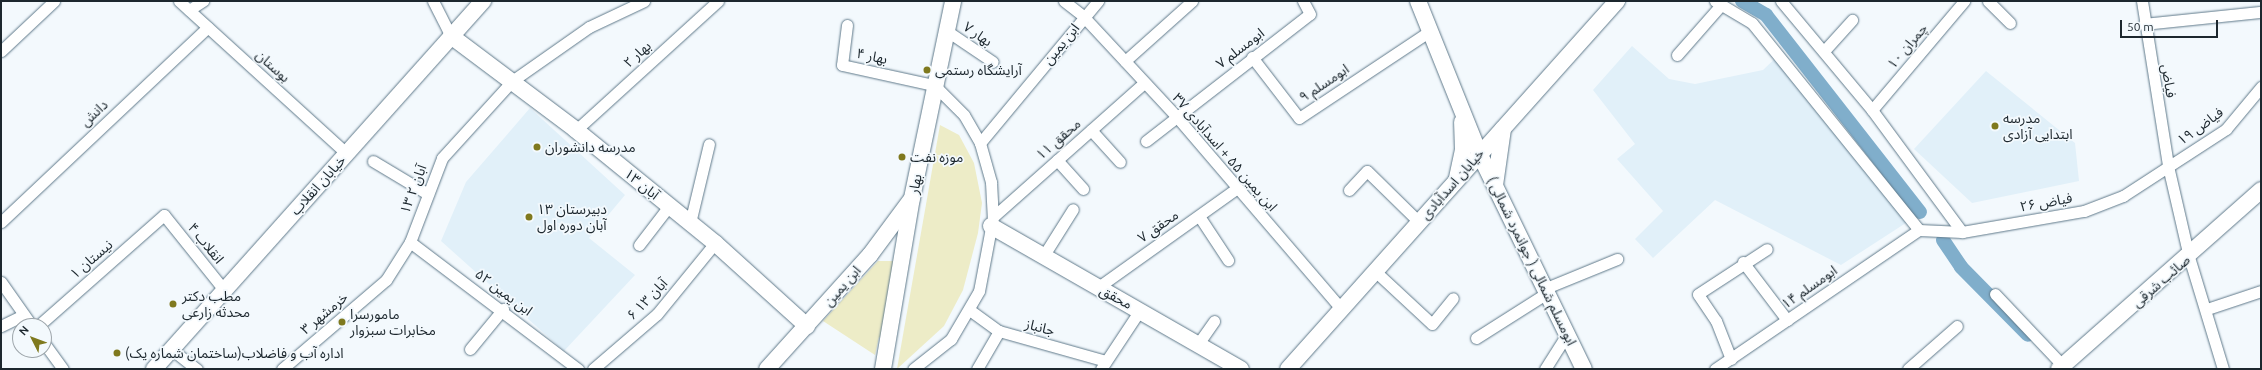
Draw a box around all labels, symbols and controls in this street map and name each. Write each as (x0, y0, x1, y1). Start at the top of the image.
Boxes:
scale bar (2122, 12, 2220, 38)
street label: بهار ۷ (960, 18, 996, 50)
street label: ابن یمین (1039, 20, 1083, 68)
street label: چمران ۱۰ (1883, 20, 1931, 72)
text: 50 m (2127, 20, 2154, 33)
street label: ابومسلم ۷ (1212, 24, 1268, 72)
street label: بهار ۲ (620, 37, 654, 71)
street label: بهار ۴ (855, 45, 889, 67)
street label: بوستان (252, 46, 294, 86)
street label: ابومسلم ۹ (1296, 60, 1352, 106)
place label: آرایشگاه رستمی (935, 62, 1022, 78)
street label: فیاض (2158, 63, 2180, 99)
marker: آرایشگاه رستمی (922, 65, 932, 75)
street label: ابن یمین ۵۵ + اسدآبادی ۳۷ (1169, 89, 1281, 215)
street label: دانش (77, 96, 111, 130)
street label: فیاض ۱۹ (2174, 104, 2226, 148)
place label: مدرسه ابتدایی آزادی (2003, 110, 2073, 142)
street label: محقق ۱۱ (1032, 115, 1084, 163)
marker: مدرسه ابتدایی آزادی (1990, 121, 2000, 131)
place label: مدرسه دانشوران (545, 139, 635, 155)
marker: مدرسه دانشوران (532, 142, 542, 152)
street label: خیابان اسدآبادی (1417, 145, 1487, 223)
place label: موزه نفت (910, 149, 963, 165)
street label: خیابان انقلاب (287, 152, 349, 218)
marker: موزه نفت (897, 152, 907, 162)
street label: ۱۳ آبان ۲ (396, 162, 430, 216)
street label: ۱۳ آبان (621, 165, 663, 203)
street label: بهار (905, 173, 925, 195)
street label: ابومسلم شمالی ( جوانمرد شمالی ) (1484, 174, 1580, 348)
street label: فیاض ۲۶ (2018, 189, 2074, 215)
place label: دبیرستان ۱۳ آبان دوره اول (537, 201, 607, 234)
street label: محقق ۷ (1134, 206, 1182, 246)
marker: دبیرستان ۱۳ آبان دوره اول (524, 212, 534, 222)
street label: انقلاب ۴ (185, 219, 227, 267)
street label: نیستان ۱ (66, 236, 116, 282)
street label: صائب شرقی (2128, 251, 2194, 311)
street label: ابن یمین (820, 262, 864, 310)
street label: ابومسلم ۱۴ (1778, 262, 1840, 312)
street label: ابن یمین ۵۲ (472, 265, 536, 319)
street label: ۶ آبان ۱۳ (623, 275, 671, 323)
street label: محقق (1097, 281, 1135, 313)
place label: مطب دکتر محدثه زارعی (182, 288, 250, 320)
street label: خرمشهر ۳ (297, 288, 351, 338)
marker: مطب دکتر محدثه زارعی (167, 298, 179, 310)
place label: مامورسرا مخابرات سبزوار (350, 306, 436, 338)
street label: جانباز (1023, 315, 1057, 339)
marker: مامورسرا مخابرات سبزوار (337, 317, 347, 327)
north arrow (12, 318, 52, 358)
text: N (17, 324, 31, 338)
place label: اداره آب و فاضلاب(ساختمان شماره یک) (125, 345, 344, 361)
marker: اداره آب و فاضلاب(ساختمان شماره یک) (112, 348, 122, 358)

